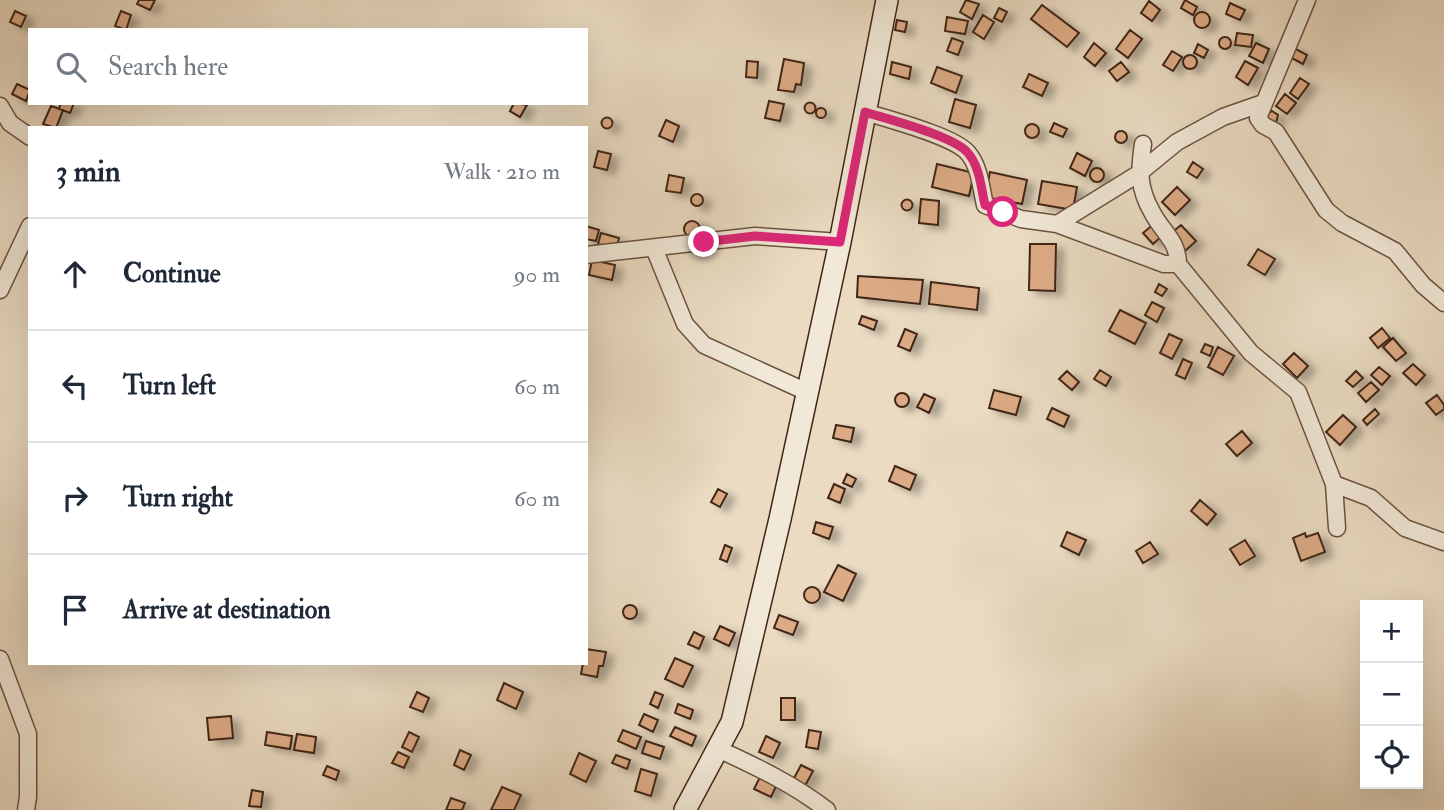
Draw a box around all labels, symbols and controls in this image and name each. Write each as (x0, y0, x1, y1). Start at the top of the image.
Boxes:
search box (28, 28, 588, 105)
icon: search (52, 48, 90, 86)
text: Search here (108, 51, 228, 83)
text: 3 min (56, 153, 121, 190)
text: Walk · 210 m (444, 157, 560, 186)
route start (987, 196, 1018, 227)
route end (688, 226, 719, 257)
icon: ahead (56, 255, 94, 293)
text: Continue (123, 258, 221, 290)
text: 90 m (514, 260, 560, 289)
icon: left (56, 367, 94, 405)
text: Turn left (123, 370, 216, 402)
text: 60 m (514, 372, 560, 401)
icon: right (56, 479, 94, 517)
text: Turn right (123, 482, 233, 514)
text: 60 m (514, 484, 560, 513)
icon: arrive (56, 591, 94, 629)
text: Arrive at destination (123, 594, 331, 626)
map controls (1360, 600, 1423, 789)
button: + (1360, 600, 1423, 663)
button: − (1360, 663, 1423, 726)
button: locate (1360, 726, 1423, 789)

